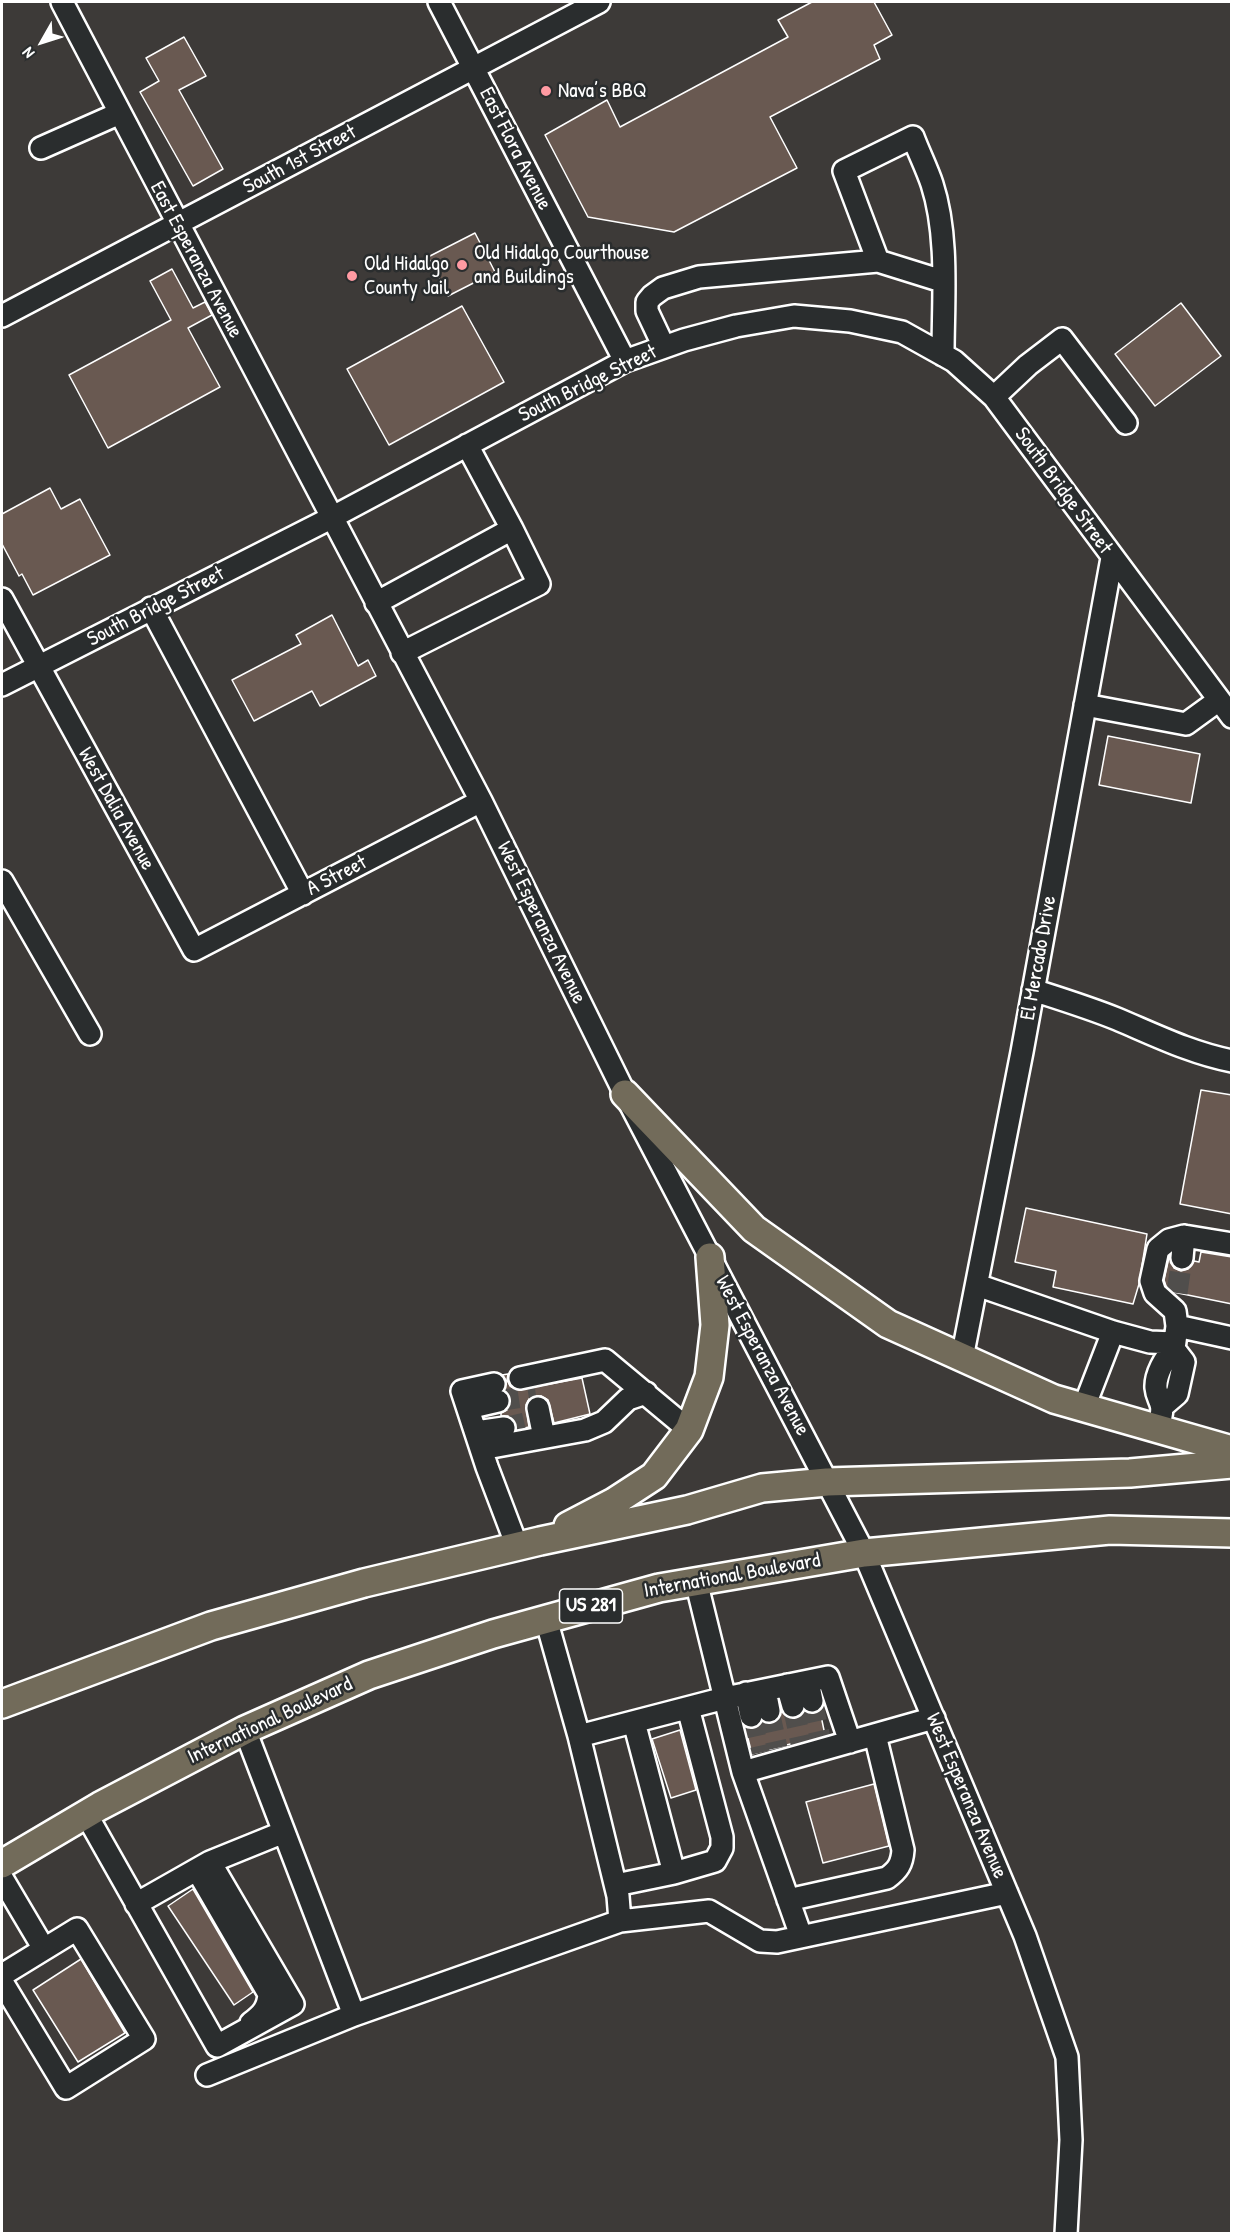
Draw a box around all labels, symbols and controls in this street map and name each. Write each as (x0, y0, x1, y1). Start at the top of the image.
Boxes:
north arrow (12, 12, 72, 72)
text: N (17, 43, 39, 64)
place label: Nava’s BBQ (558, 78, 647, 104)
street label: East Flora Avenue (473, 84, 557, 214)
marker: Nava’s BBQ (539, 84, 553, 98)
street label: South 1st Street (239, 120, 361, 200)
street label: East Esperanza Avenue (144, 177, 248, 343)
place label: Old Hidalgo Courthouse and Buildings (474, 240, 649, 290)
place label: Old Hidalgo County Jail (364, 251, 449, 301)
marker: Old Hidalgo Courthouse and Buildings (455, 258, 469, 272)
marker: Old Hidalgo County Jail (345, 269, 359, 283)
street label: South Bridge Street (515, 340, 661, 428)
street label: South Bridge Street (1009, 423, 1117, 559)
street label: South Bridge Street (83, 562, 229, 652)
street label: West Dalia Avenue (72, 743, 160, 875)
street label: West Esperanza Avenue (491, 838, 591, 1008)
street label: A Street (303, 850, 371, 902)
street label: El Mercado Drive (1016, 894, 1062, 1022)
street label: West Esperanza Avenue (709, 1272, 815, 1440)
street label: International Boulevard (642, 1548, 822, 1604)
road number: US 281 (560, 1589, 622, 1623)
street label: International Boulevard (184, 1672, 356, 1770)
street label: West Esperanza Avenue (920, 1709, 1012, 1883)

